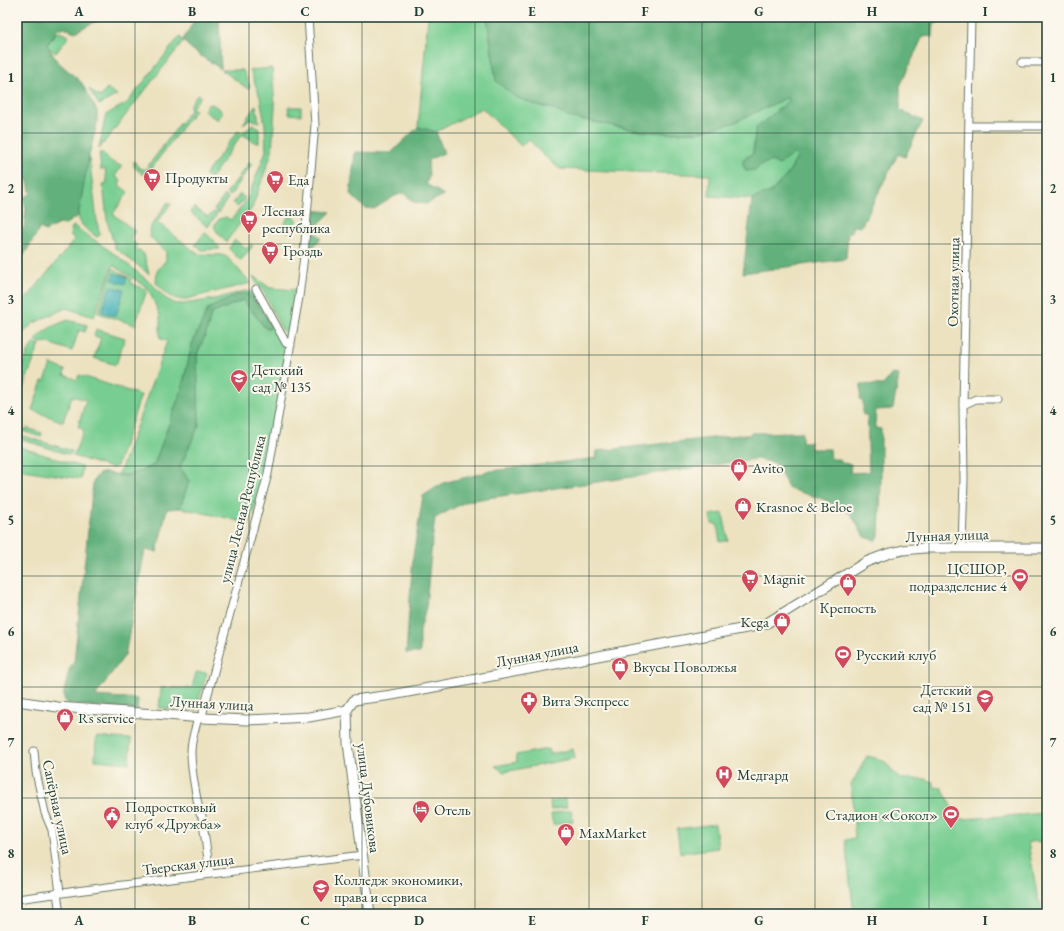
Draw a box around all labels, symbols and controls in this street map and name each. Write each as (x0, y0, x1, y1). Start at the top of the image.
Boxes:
text: A (73, 3, 84, 20)
text: B (188, 3, 196, 20)
text: C (300, 3, 310, 20)
text: D (414, 3, 424, 20)
text: E (528, 3, 536, 20)
text: F (641, 3, 649, 20)
text: G (754, 3, 764, 20)
text: H (867, 3, 878, 20)
text: I (983, 3, 988, 20)
text: 1 (8, 69, 15, 86)
text: 1 (1050, 69, 1057, 86)
supermarket icon: Продукты (142, 167, 162, 192)
place label: Продукты (165, 168, 228, 187)
supermarket icon: Еда (265, 169, 285, 194)
place label: Еда (288, 170, 309, 189)
text: 2 (8, 180, 15, 197)
text: 2 (1050, 180, 1057, 197)
place label: Лесная республика (262, 201, 330, 237)
supermarket icon: Лесная республика (239, 209, 259, 234)
street label: Охотная улица (943, 237, 963, 327)
supermarket icon: Гроздь (260, 240, 280, 265)
place label: Гроздь (283, 241, 323, 260)
text: 3 (8, 291, 15, 308)
text: 3 (1050, 291, 1057, 308)
place label: Детский сад № 135 (252, 360, 311, 396)
school or university icon: Детский сад № 135 (229, 368, 249, 393)
text: 4 (8, 402, 15, 419)
text: 4 (1050, 402, 1057, 419)
street label: улица Лесная Республика (214, 433, 270, 585)
shop icon: Avito (729, 457, 749, 482)
place label: Avito (751, 458, 784, 477)
shop icon: Krasnoe & Beloe (733, 496, 753, 521)
place label: Krasnoe & Beloe (756, 497, 852, 516)
text: 5 (8, 512, 14, 529)
text: 5 (1050, 512, 1056, 529)
street label: Лунная улица (905, 524, 989, 546)
place label: ЦСШОР, подразделение 4 (909, 559, 1008, 595)
sports icon: ЦСШОР, подразделение 4 (1010, 567, 1030, 592)
supermarket icon: Magnit (740, 568, 760, 593)
place label: Magnit (763, 569, 805, 588)
shop icon: Крепость (838, 572, 858, 597)
place label: Крепость (820, 598, 876, 617)
shop icon: Kega (772, 611, 792, 636)
place label: Kega (740, 612, 769, 631)
text: 6 (8, 623, 15, 640)
text: 6 (1050, 623, 1057, 640)
street label: Лунная улица (494, 637, 580, 671)
sports icon: Русский клуб (833, 644, 853, 669)
place label: Русский клуб (856, 645, 936, 664)
shop icon: Вкусы Поволжья (610, 656, 630, 681)
place label: Вкусы Поволжья (633, 657, 737, 676)
place label: Детский сад № 151 (913, 680, 972, 716)
school or university icon: Детский сад № 151 (975, 688, 995, 713)
pharmacy icon: Вита Экспресс (519, 690, 539, 715)
street label: Лунная улица (170, 691, 254, 715)
place label: Вита Экспресс (542, 691, 629, 710)
shop icon: Rs service (55, 707, 75, 732)
place label: Rs service (78, 708, 134, 727)
text: 7 (8, 734, 15, 751)
text: 7 (1050, 734, 1057, 751)
street label: улица Дубовикова (353, 742, 385, 854)
street label: Сапёрная улица (39, 758, 77, 856)
hospital icon: Медгард (714, 764, 734, 789)
place label: Медгард (737, 765, 789, 784)
place label: Подростковый клуб «Дружба» (125, 797, 222, 833)
hotel icon: Отель (411, 799, 431, 824)
place label: Отель (434, 800, 471, 819)
sports icon: Стадион «Сокол» (941, 804, 961, 829)
public building icon: Подростковый клуб «Дружба» (102, 805, 122, 830)
place label: Стадион «Сокол» (825, 805, 938, 824)
shop icon: MaxMarket (556, 822, 576, 847)
place label: MaxMarket (579, 823, 647, 842)
text: 8 (8, 845, 15, 862)
text: 8 (1050, 845, 1057, 862)
street label: Тверская улица (141, 849, 235, 879)
place label: Колледж экономики, права и сервиса (334, 870, 463, 906)
school or university icon: Колледж экономики, права и сервиса (311, 878, 331, 903)
text: A (73, 912, 84, 929)
text: B (188, 912, 196, 929)
text: C (300, 912, 310, 929)
text: D (414, 912, 424, 929)
text: E (528, 912, 536, 929)
text: F (641, 912, 649, 929)
text: G (754, 912, 764, 929)
text: H (867, 912, 878, 929)
text: I (983, 912, 988, 929)

